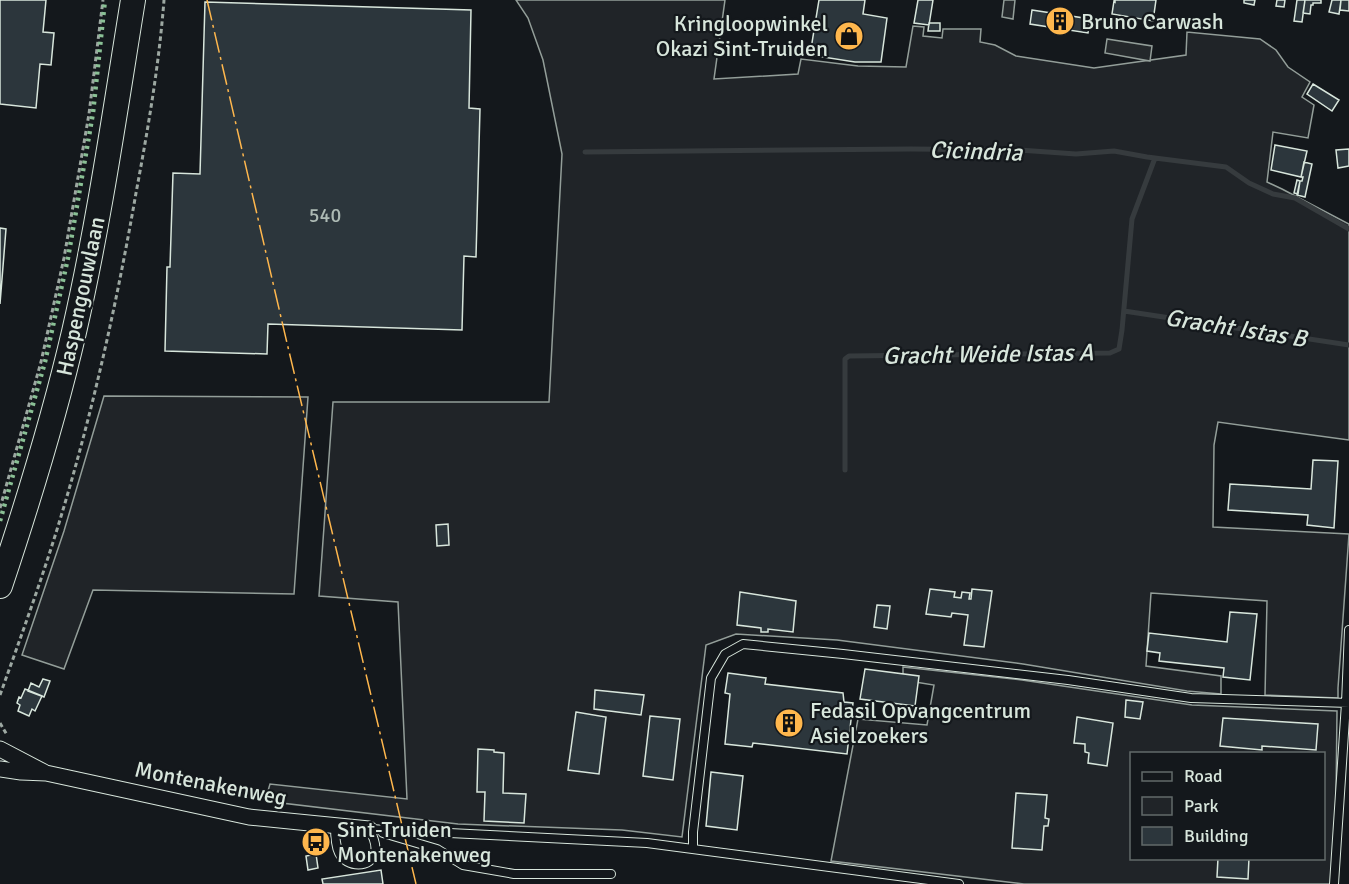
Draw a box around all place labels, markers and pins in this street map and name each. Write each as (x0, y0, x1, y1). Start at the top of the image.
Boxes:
building icon: Bruno Carwash (1044, 5, 1076, 37)
place label: Bruno Carwash (1081, 8, 1224, 35)
place label: Kringloopwinkel Okazi Sint-Truiden (656, 10, 828, 62)
shop icon: Kringloopwinkel Okazi Sint-Truiden (833, 20, 865, 52)
place label: Fedasil Opvangcentrum Asielzoekers (810, 697, 1031, 749)
building icon: Fedasil Opvangcentrum Asielzoekers (773, 707, 805, 739)
place label: Sint-Truiden Montenakenweg (337, 816, 491, 868)
bus stop icon: Sint-Truiden Montenakenweg (300, 826, 332, 858)

